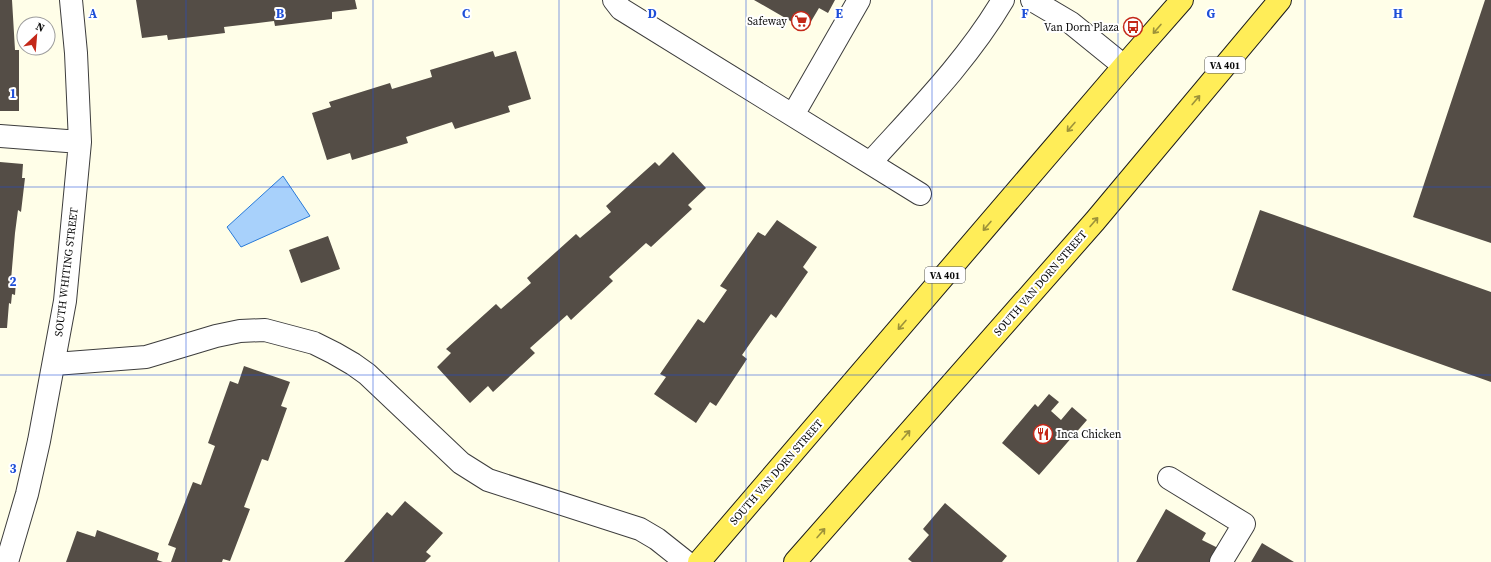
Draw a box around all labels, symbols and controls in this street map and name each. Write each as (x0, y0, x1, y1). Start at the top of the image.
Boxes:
text: A (89, 5, 98, 22)
text: B (276, 5, 285, 22)
text: C (462, 5, 470, 22)
text: D (647, 5, 657, 22)
text: E (835, 5, 843, 22)
text: F (1021, 5, 1029, 22)
text: G (1207, 5, 1216, 22)
text: H (1393, 5, 1403, 22)
supermarket icon: Safeway (790, 10, 812, 32)
place label: Safeway (747, 14, 787, 29)
north arrow (16, 16, 56, 56)
bus stop icon: Van Dorn Plaza (1122, 16, 1144, 38)
text: N (33, 19, 47, 36)
place label: Van Dorn Plaza (1044, 20, 1119, 35)
one-way arrow (1152, 24, 1161, 34)
road number: VA 401 (1205, 57, 1245, 73)
text: 1 (9, 85, 17, 102)
one-way arrow (1191, 95, 1200, 106)
one-way arrow (1067, 122, 1076, 133)
street label: SOUTH WHITING STREET (51, 206, 82, 337)
one-way arrow (1089, 216, 1098, 227)
one-way arrow (982, 221, 991, 231)
street label: SOUTH VAN DORN STREET (990, 227, 1091, 339)
road number: VA 401 (925, 267, 965, 283)
text: 2 (9, 273, 17, 290)
one-way arrow (898, 319, 907, 330)
street label: SOUTH VAN DORN STREET (726, 416, 827, 528)
restaurant icon: Inca Chicken (1032, 423, 1054, 445)
place label: Inca Chicken (1057, 427, 1122, 442)
one-way arrow (902, 430, 911, 440)
text: 3 (9, 460, 17, 477)
one-way arrow (816, 527, 825, 538)

